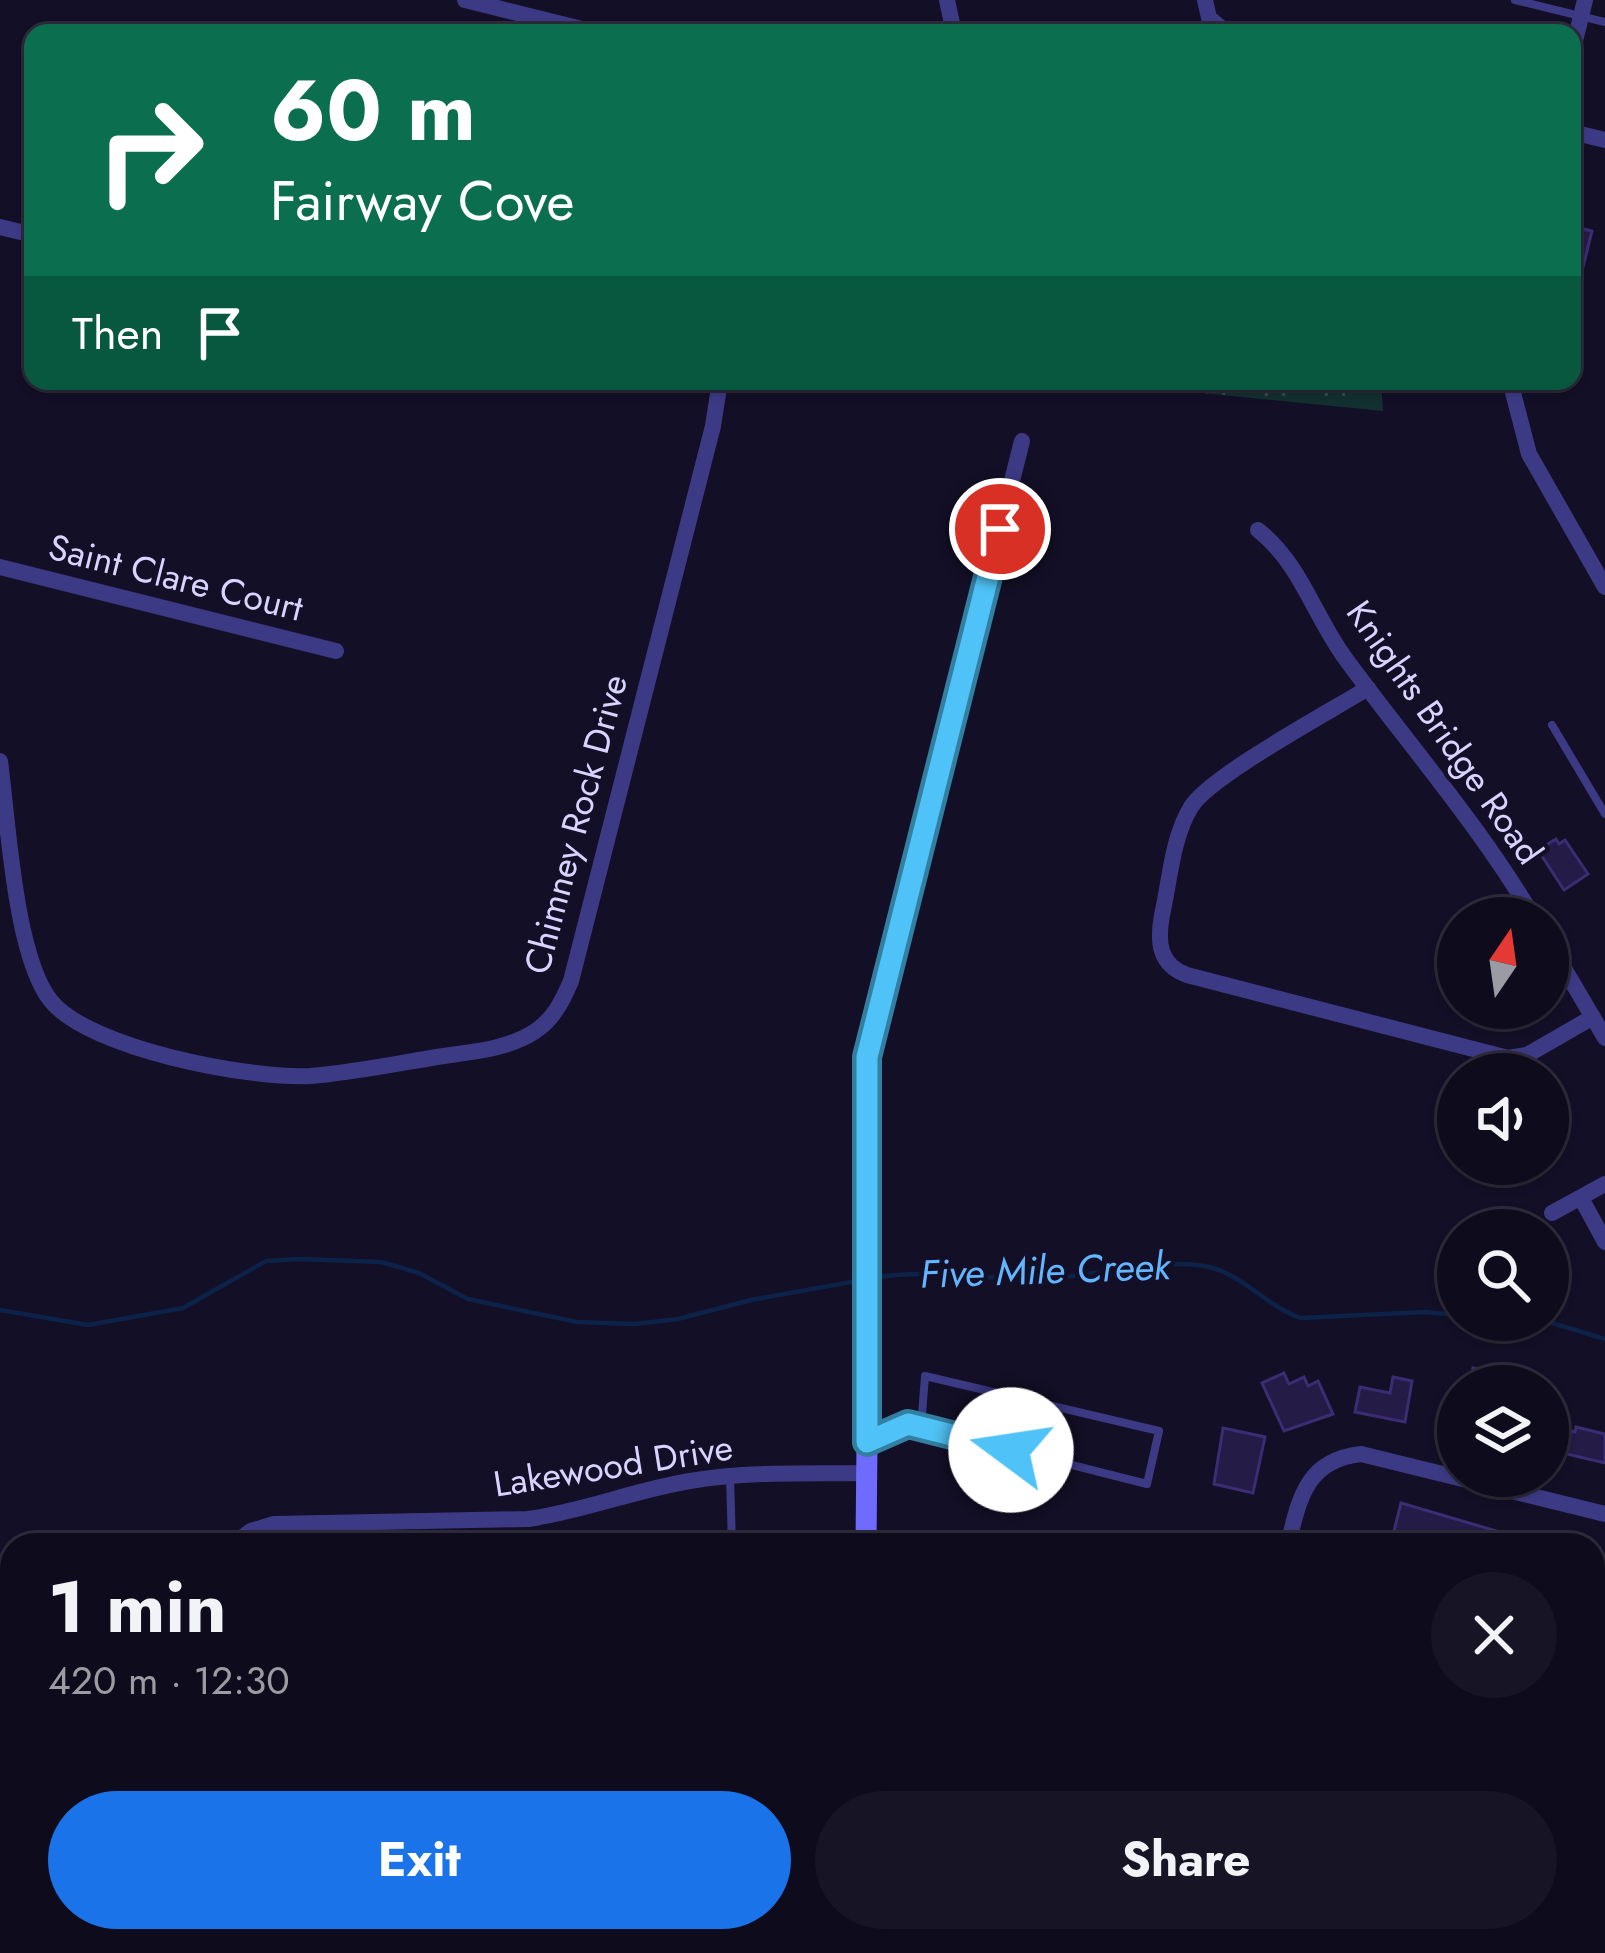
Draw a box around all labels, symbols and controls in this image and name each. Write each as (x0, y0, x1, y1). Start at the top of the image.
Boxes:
text: 60 m (270, 50, 476, 172)
icon: right (72, 72, 228, 228)
text: Fairway Cove (270, 162, 574, 240)
icon: arrive (187, 300, 253, 366)
text: Then (72, 301, 163, 366)
pin (949, 478, 1051, 580)
icon: arrive (967, 496, 1033, 562)
street label: Saint Clare Court (43, 520, 309, 634)
street label: Knights Bridge Road (1334, 589, 1556, 875)
street label: Chimney Rock Drive (510, 668, 640, 980)
north arrow (1437, 897, 1569, 1029)
map controls (1437, 897, 1569, 1497)
button: sound (1437, 1053, 1569, 1185)
button: search (1437, 1209, 1569, 1341)
water label: Five Mile Creek (919, 1237, 1173, 1303)
button: layers (1437, 1365, 1569, 1497)
position arrow (948, 1387, 1074, 1513)
street label: Lakewood Drive (490, 1420, 736, 1510)
text: 1 min (48, 1555, 227, 1659)
button: close (1431, 1572, 1557, 1698)
text: 420 m · 12:30 (48, 1652, 290, 1709)
button: Exit (48, 1791, 791, 1929)
button: Share (815, 1791, 1557, 1929)

